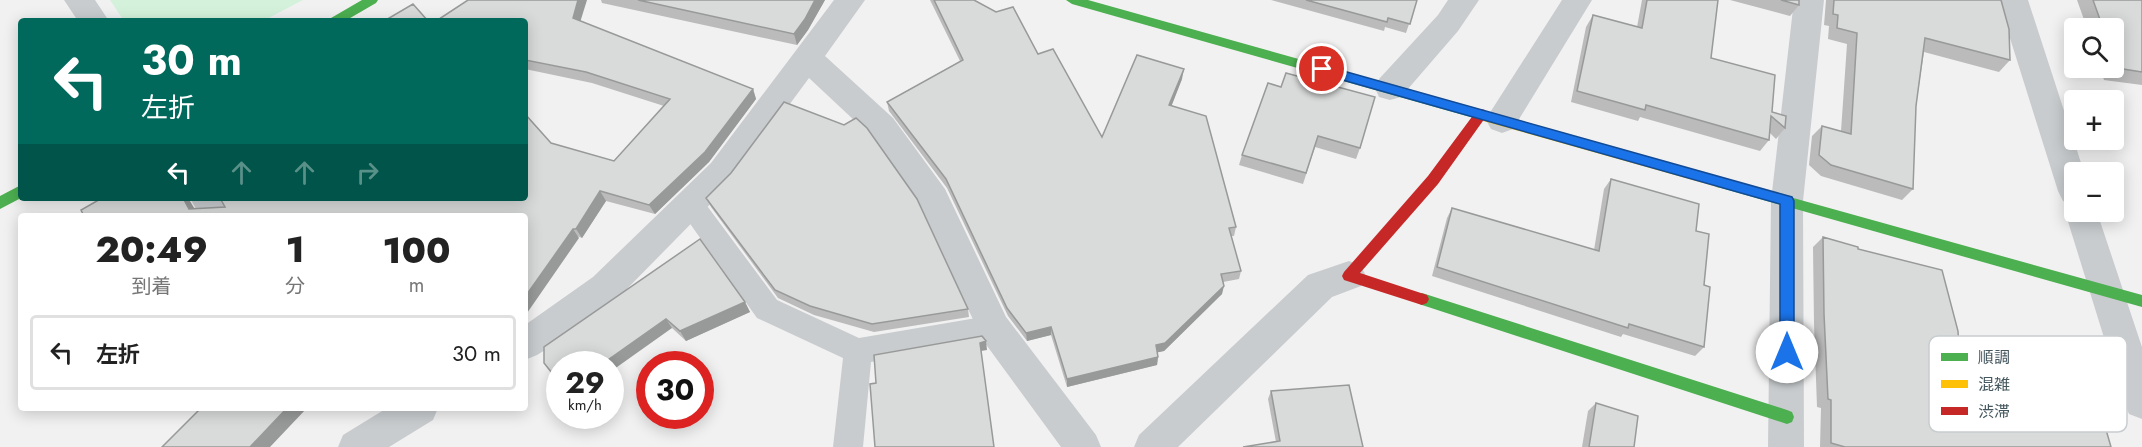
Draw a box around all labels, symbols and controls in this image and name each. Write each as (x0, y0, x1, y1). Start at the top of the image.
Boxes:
map controls (2064, 18, 2124, 222)
button: search (2064, 18, 2124, 78)
text: 30 m (141, 30, 242, 91)
icon: left (42, 42, 120, 120)
pin (1296, 43, 1347, 94)
icon: arrive (1305, 52, 1338, 85)
text: 左折 (141, 88, 195, 127)
button: + (2064, 90, 2124, 150)
icon: left (162, 156, 195, 189)
icon: ahead (225, 156, 258, 189)
icon: ahead (288, 156, 321, 189)
icon: right (351, 156, 384, 189)
button: − (2064, 162, 2124, 222)
text: 20:49 (95, 223, 208, 275)
text: 1 (286, 223, 305, 275)
text: 100 (383, 224, 451, 276)
text: m (409, 271, 424, 300)
text: 到着 (132, 272, 172, 301)
text: 分 (285, 272, 305, 301)
position arrow (1755, 320, 1819, 384)
icon: left (45, 336, 78, 369)
legend (1929, 336, 2127, 432)
text: 30 m (452, 337, 501, 369)
text: 左折 (96, 338, 140, 370)
text: 順調 (1978, 346, 2010, 369)
speed limit sign: 30 (636, 351, 714, 429)
text: 29 (565, 361, 605, 404)
text: 混雑 (1978, 373, 2010, 396)
text: km/h (568, 394, 602, 416)
text: 渋滞 (1978, 400, 2010, 423)

